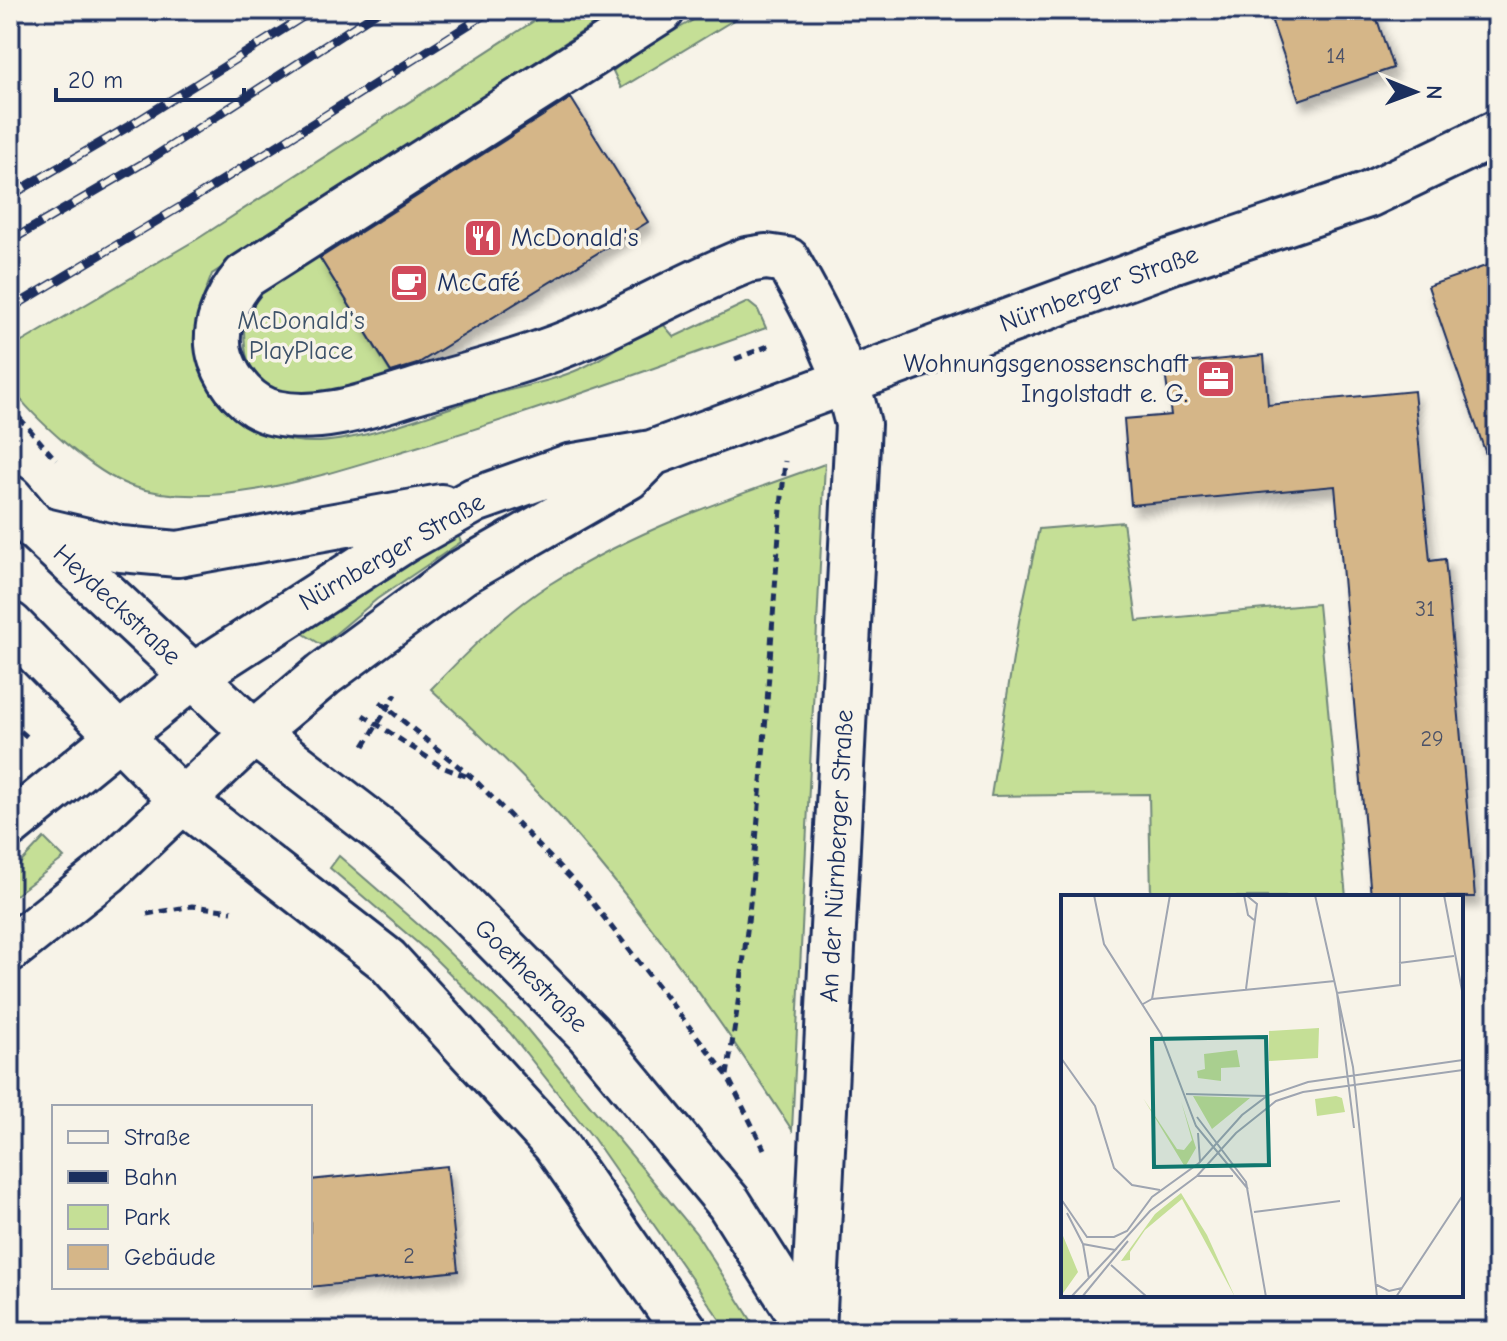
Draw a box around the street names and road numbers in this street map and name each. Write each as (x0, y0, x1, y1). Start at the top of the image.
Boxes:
street label: Nürnberger Straße (996, 239, 1202, 339)
street label: Nürnberger Straße (294, 487, 490, 617)
street label: Heydeckstraße (47, 538, 187, 672)
street label: An der Nürnberger Straße (814, 709, 860, 1003)
street label: Goethestraße (468, 913, 594, 1039)

